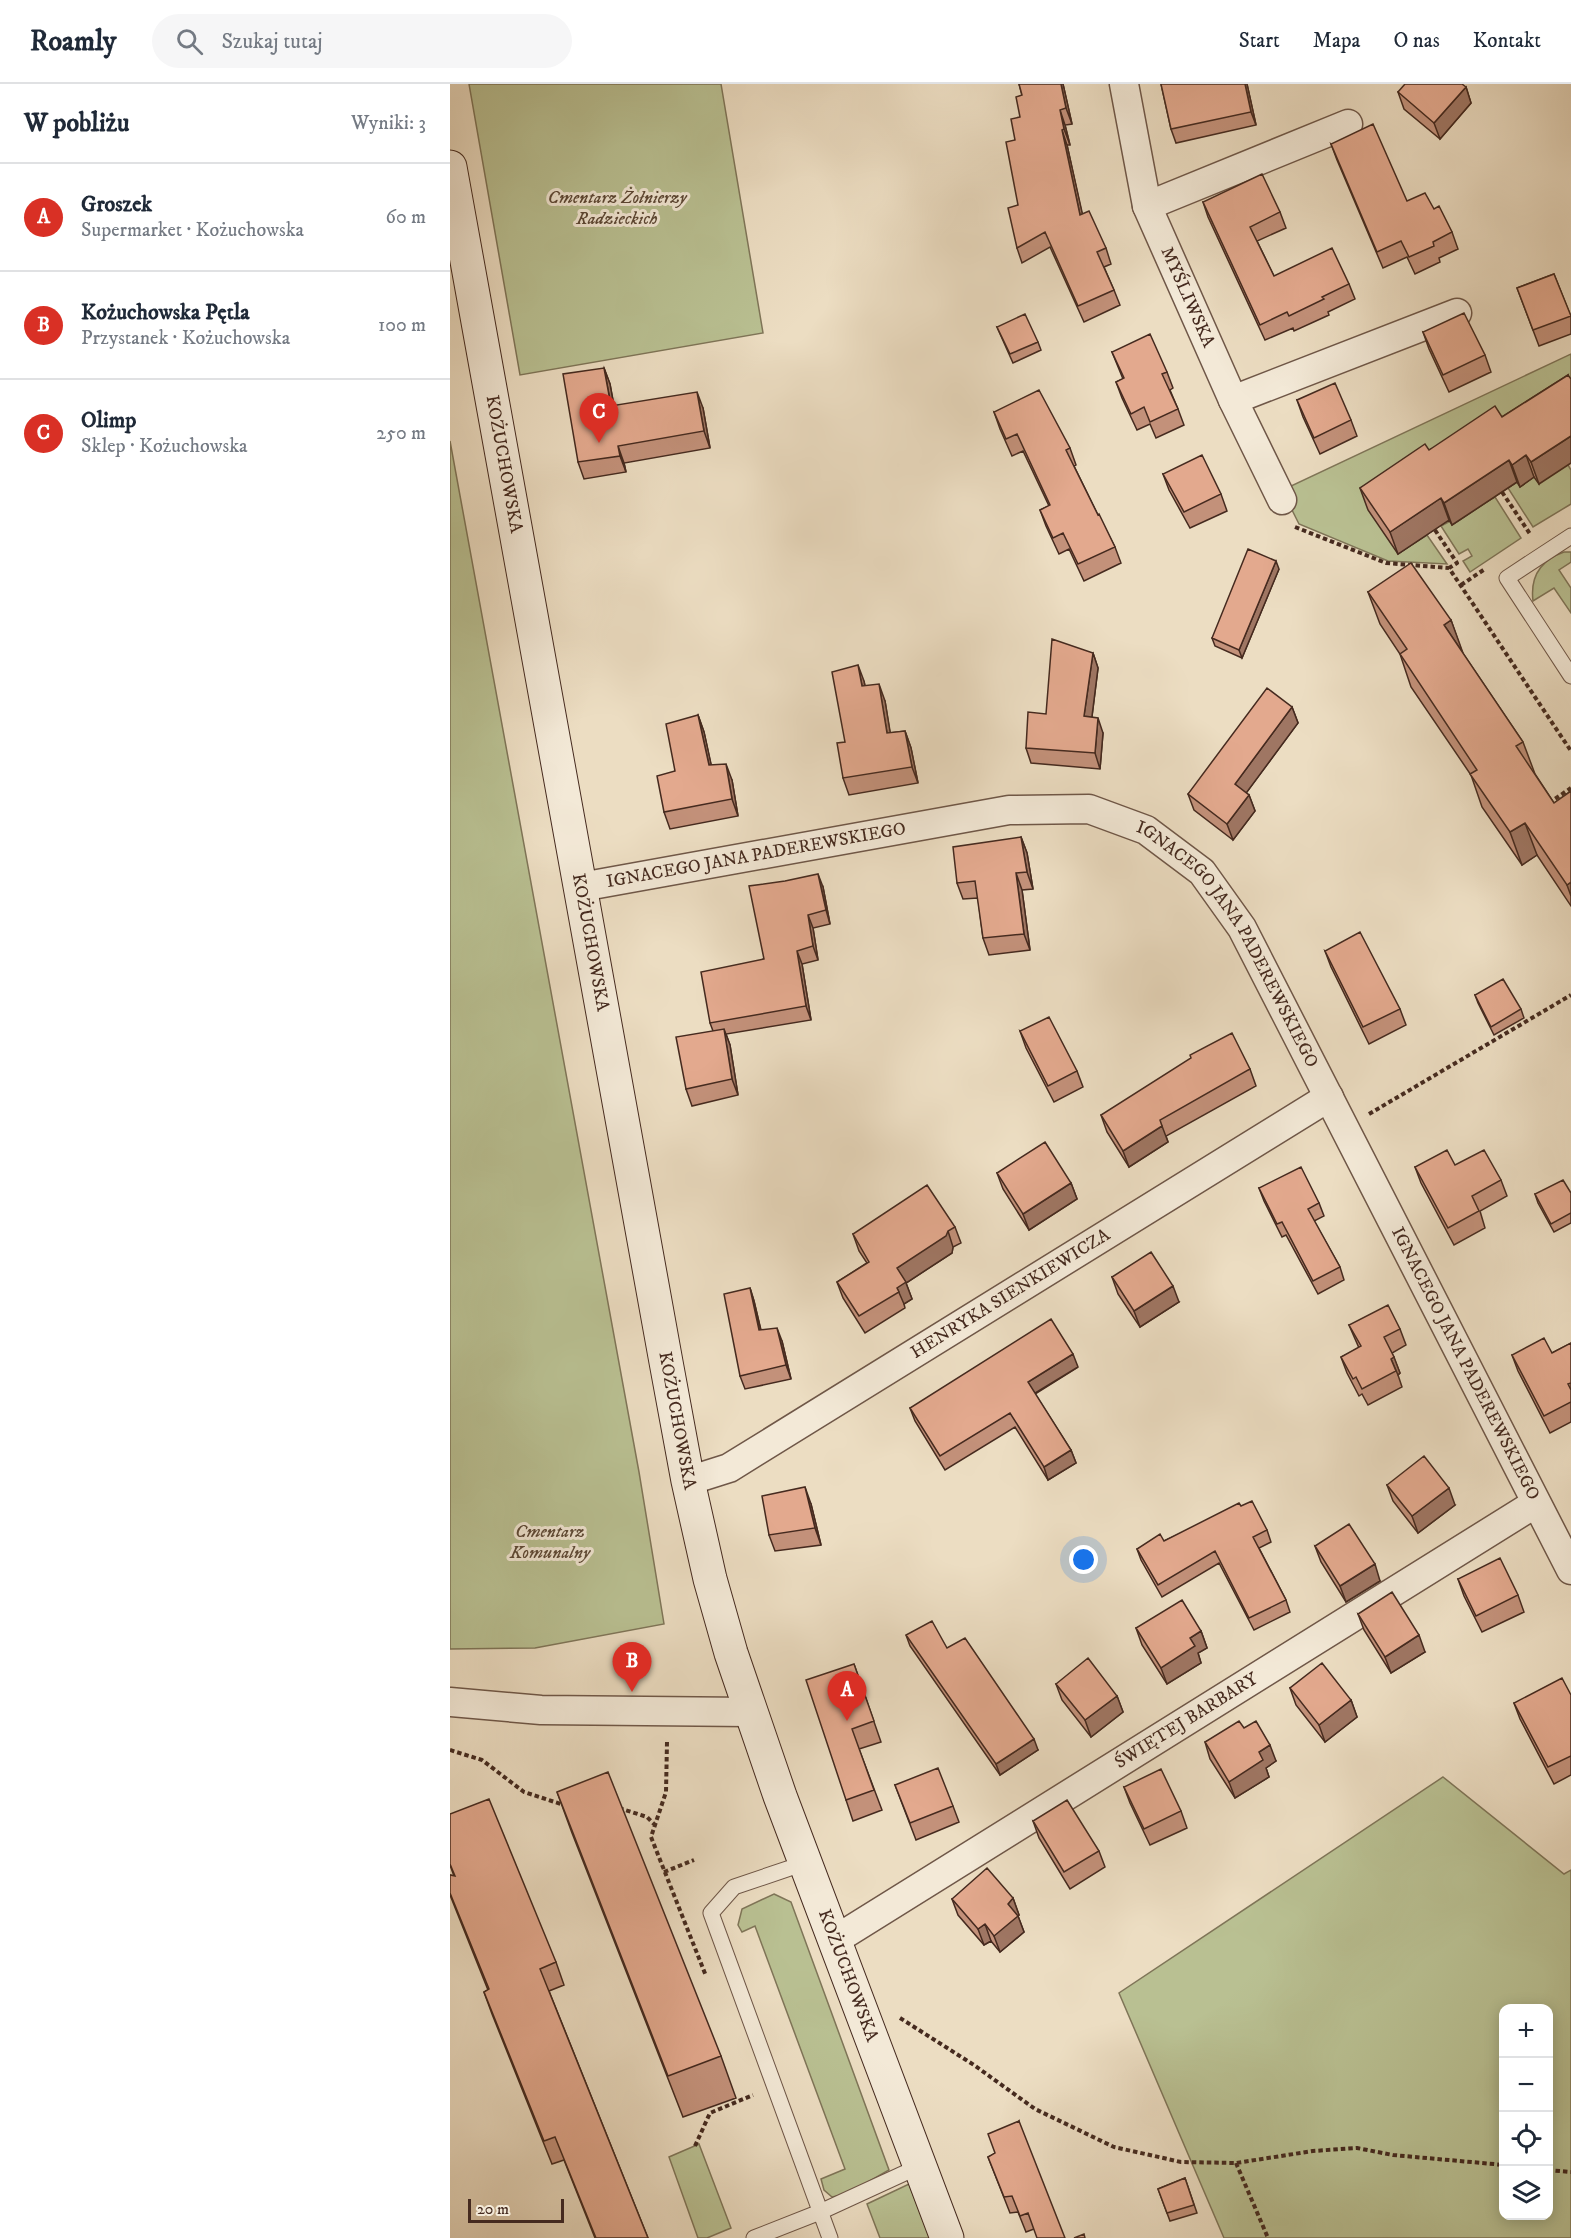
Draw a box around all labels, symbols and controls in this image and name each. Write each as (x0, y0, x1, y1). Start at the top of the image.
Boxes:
search box (152, 14, 572, 68)
text: Roamly (30, 24, 116, 59)
icon: search (173, 25, 206, 58)
text: Szukaj tutaj (221, 28, 323, 55)
text: Start (1239, 28, 1280, 54)
text: Mapa (1313, 28, 1360, 54)
text: O nas (1393, 28, 1440, 54)
text: Kontakt (1473, 28, 1541, 54)
text: W pobliżu (24, 107, 129, 140)
text: Wyniki: 3 (351, 111, 426, 136)
park label: Cmentarz Żołnierzy Radzieckich (548, 187, 687, 230)
text: Groszek (81, 191, 152, 218)
text: A (37, 205, 50, 230)
text: 60 m (386, 205, 426, 230)
text: Supermarket · Kożuchowska (81, 218, 304, 243)
street label: MYŚLIWSKA (1156, 244, 1220, 352)
text: Kożuchowska Pętla (81, 299, 250, 326)
text: B (37, 313, 50, 338)
text: 100 m (378, 313, 426, 338)
text: Przystanek · Kożuchowska (81, 326, 290, 351)
street label: KOŻUCHOWSKA (480, 393, 527, 535)
pin: C (580, 394, 618, 443)
text: Olimp (81, 407, 136, 434)
text: C (37, 421, 50, 446)
text: 250 m (376, 421, 426, 446)
text: Sklep · Kożuchowska (81, 434, 248, 459)
street label: IGNACEGO JANA PADEREWSKIEGO (1133, 816, 1323, 1071)
street label: IGNACEGO JANA PADEREWSKIEGO (605, 818, 908, 893)
street label: KOŻUCHOWSKA (567, 872, 614, 1014)
street label: IGNACEGO JANA PADEREWSKIEGO (1386, 1223, 1544, 1504)
street label: HENRYKA SIENKIEWICZA (907, 1224, 1115, 1364)
street label: KOŻUCHOWSKA (653, 1350, 701, 1492)
park label: Cmentarz Komunalny (509, 1521, 591, 1564)
your location (1069, 1545, 1098, 1574)
pin: B (612, 1642, 651, 1692)
street label: ŚWIĘTEJ BARBARY (1110, 1668, 1262, 1774)
pin: A (828, 1672, 866, 1721)
street label: KOŻUCHOWSKA (813, 1906, 883, 2045)
map controls (1499, 2004, 1553, 2220)
button: + (1499, 2004, 1553, 2058)
button: − (1499, 2058, 1553, 2112)
button: locate (1499, 2112, 1553, 2166)
button: layers (1499, 2166, 1553, 2220)
scale bar (468, 2196, 564, 2224)
text: 20 m (477, 2199, 509, 2219)

